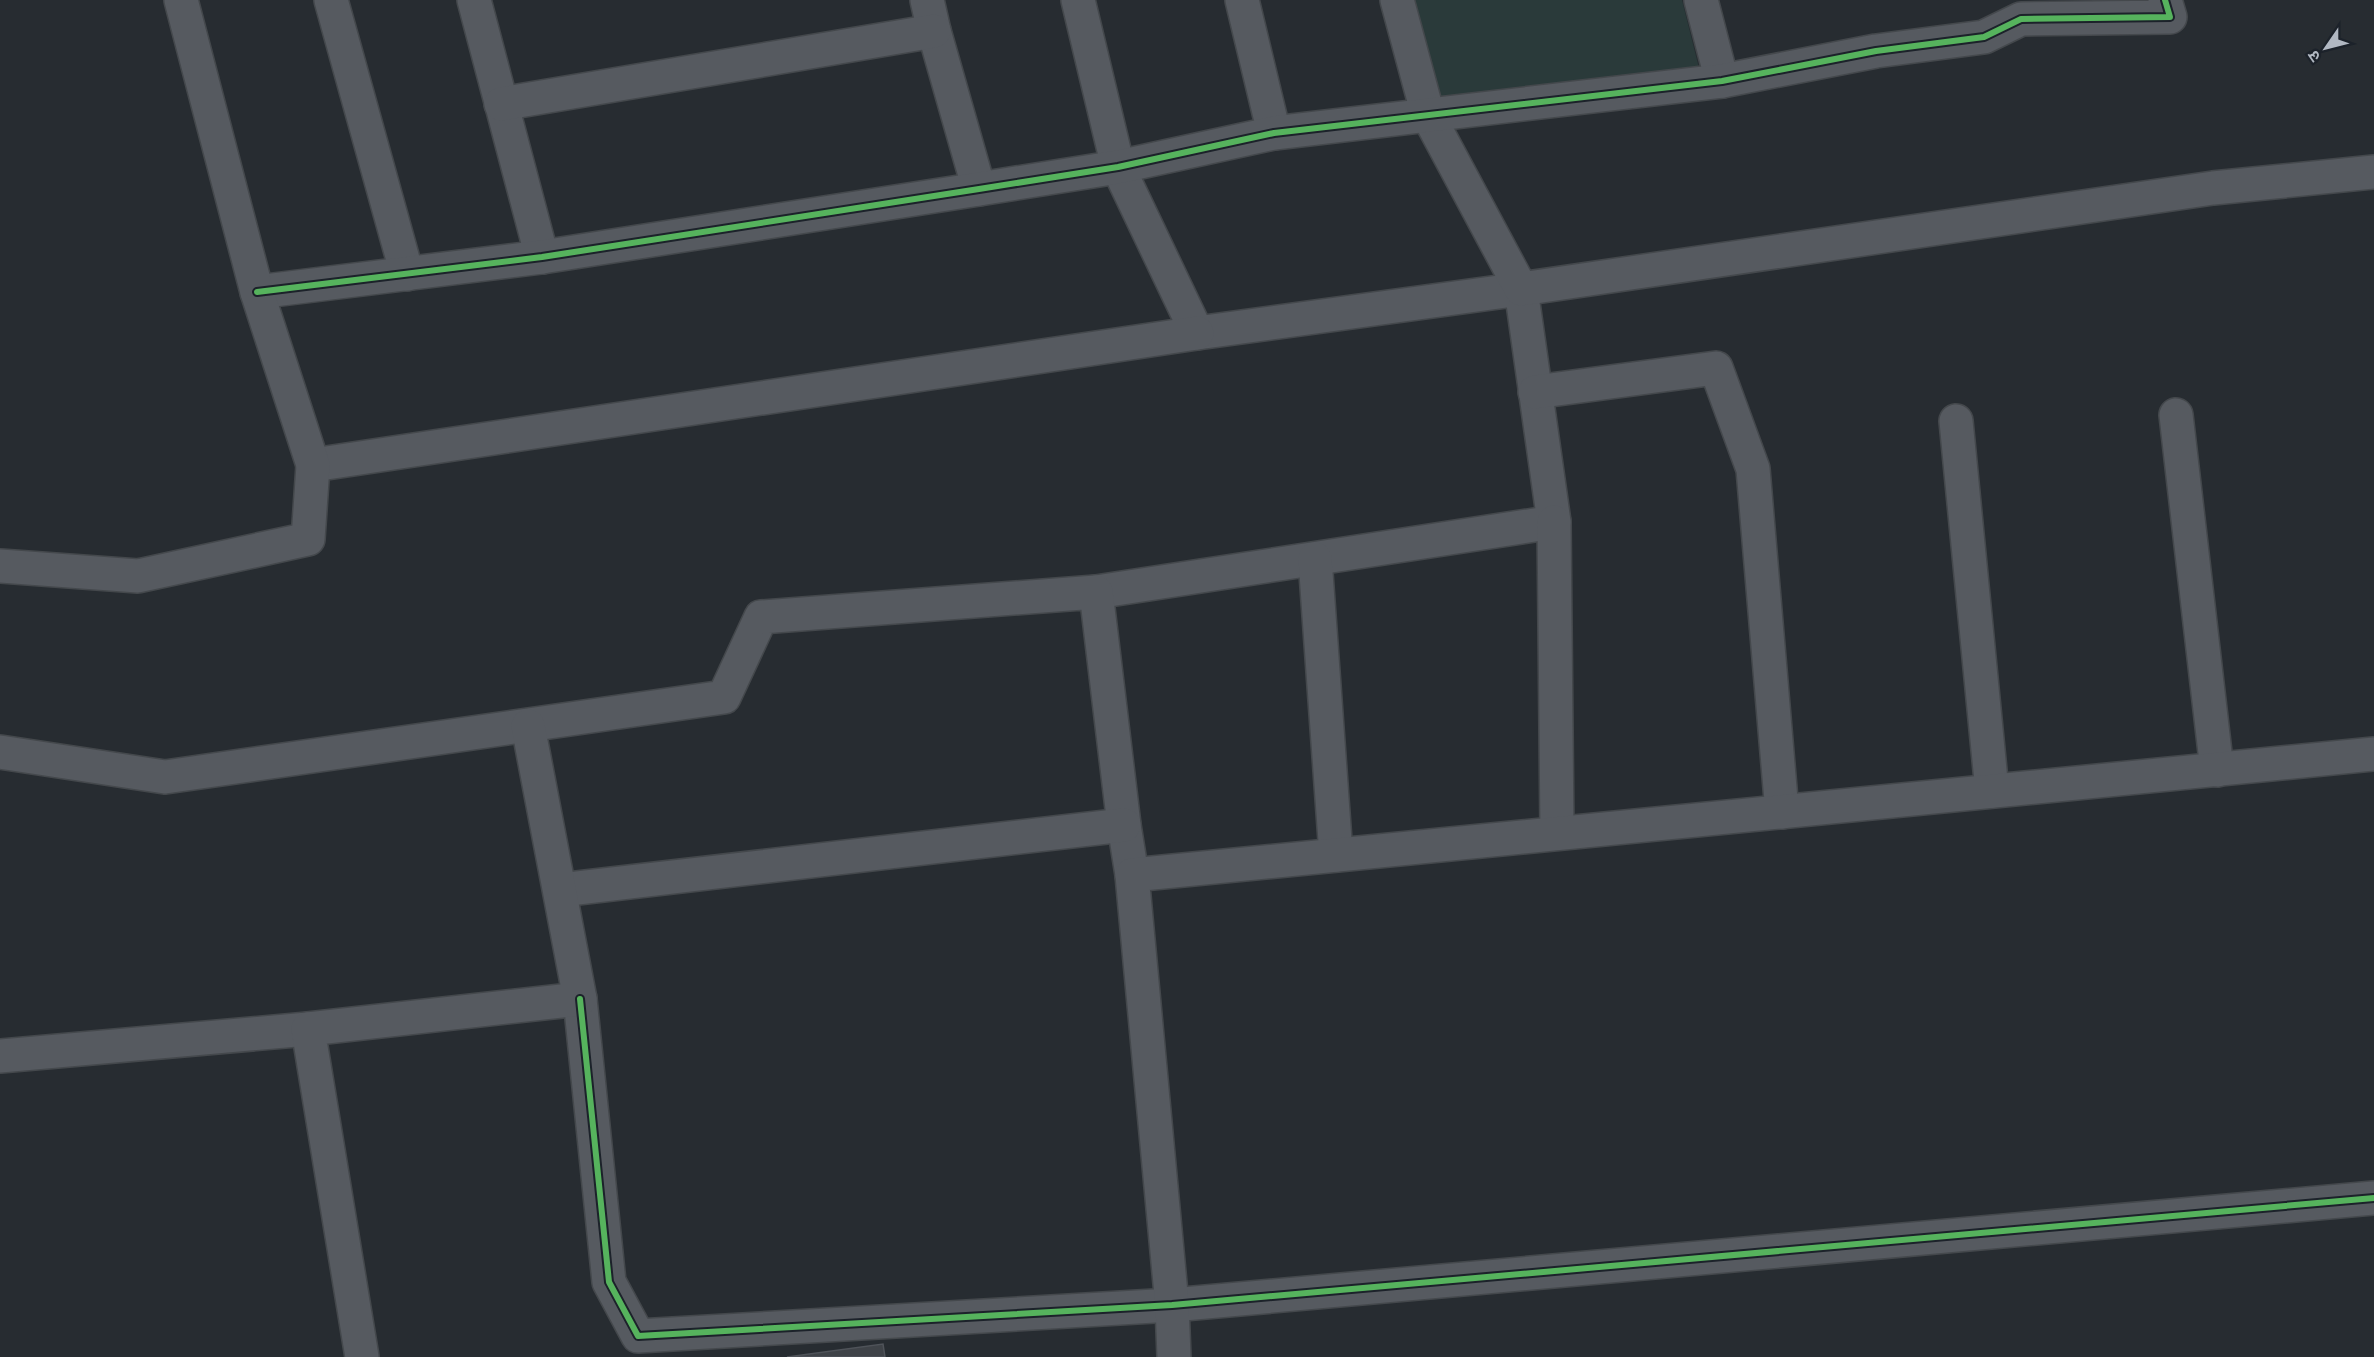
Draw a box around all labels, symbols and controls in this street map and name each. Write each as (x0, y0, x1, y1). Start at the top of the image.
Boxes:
north arrow (2296, 18, 2356, 78)
text: उ (2303, 47, 2325, 66)

